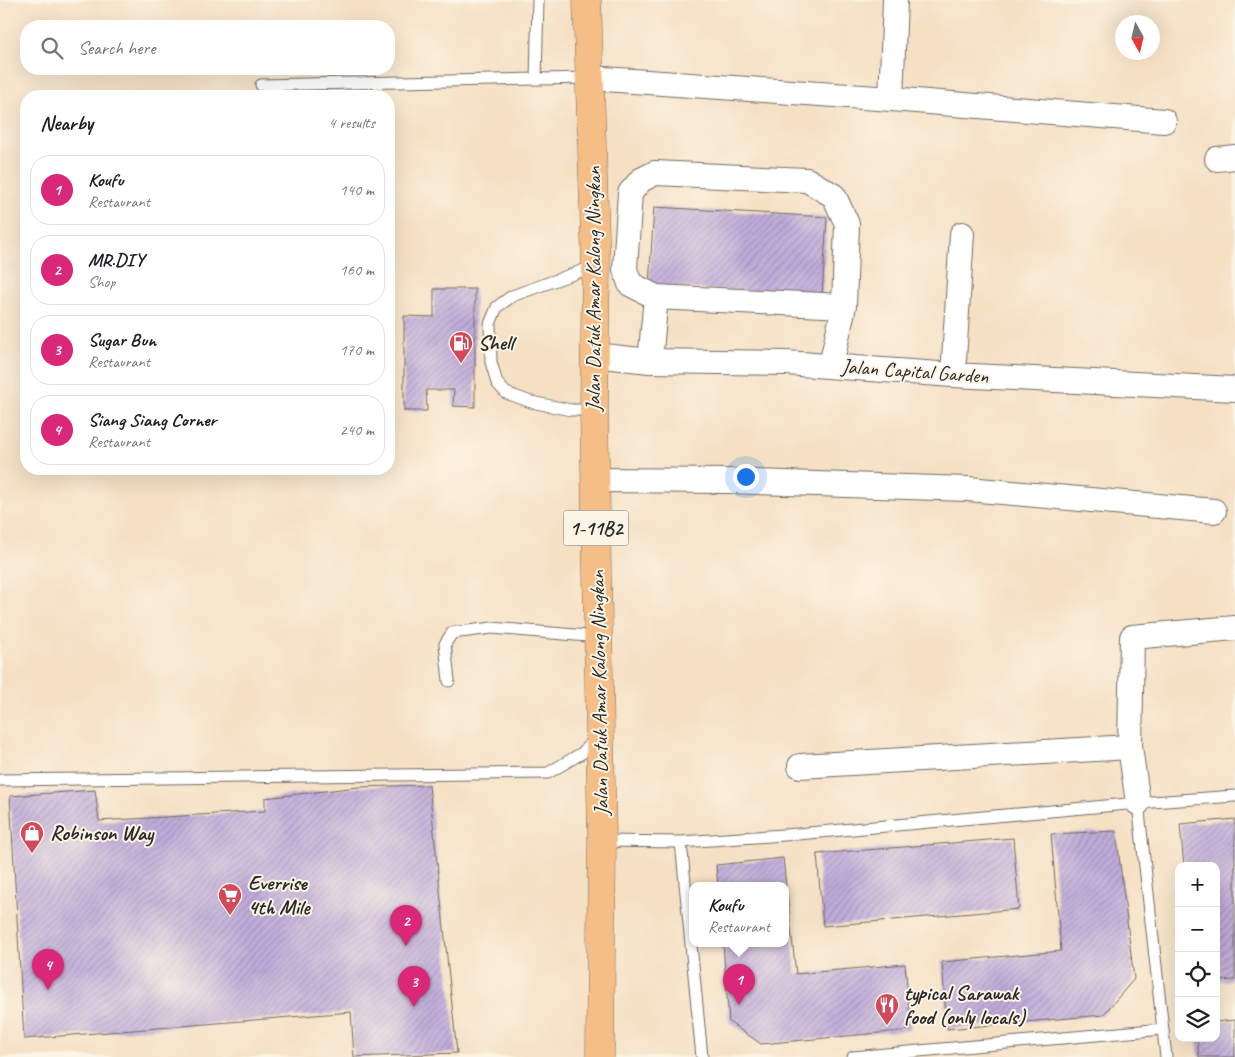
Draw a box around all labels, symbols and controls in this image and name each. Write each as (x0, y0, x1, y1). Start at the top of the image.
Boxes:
north arrow (1115, 15, 1160, 60)
search box (20, 20, 395, 75)
icon: search (38, 34, 66, 62)
text: Search here (78, 36, 155, 60)
text: Nearby (40, 110, 93, 136)
text: 4 results (328, 113, 375, 133)
street label: Jalan Datuk Amar Kalong Ningkan (580, 166, 606, 413)
text: Koufu (88, 168, 123, 192)
text: 1 (53, 180, 61, 200)
text: 140 m (340, 180, 374, 200)
text: Restaurant (88, 192, 150, 212)
text: MR.DIY (88, 248, 144, 272)
text: 2 (53, 260, 61, 280)
text: 160 m (340, 260, 374, 280)
text: Shop (88, 272, 115, 292)
text: Sugar Bun (88, 328, 156, 352)
fuel station icon: Shell (448, 330, 474, 364)
place label: Shell (478, 330, 517, 356)
text: 3 (53, 340, 61, 360)
text: 170 m (340, 340, 374, 360)
text: Restaurant (88, 352, 150, 372)
street label: Jalan Capital Garden (840, 353, 990, 389)
text: Siang Siang Corner (88, 408, 216, 432)
text: 4 (53, 420, 61, 440)
text: 240 m (340, 420, 374, 440)
text: Restaurant (88, 432, 150, 452)
your location (733, 464, 759, 490)
road number: 1-11B2 (564, 510, 628, 546)
street label: Jalan Datuk Amar Kalong Ningkan (584, 570, 614, 817)
shop icon: Robinson Way (19, 820, 45, 854)
place label: Robinson Way (50, 820, 155, 847)
map controls (1175, 862, 1220, 1042)
button: + (1175, 862, 1220, 907)
place label: Everrise 4th Mile (248, 870, 312, 920)
supermarket icon: Everrise 4th Mile (217, 882, 243, 916)
popup (689, 882, 789, 947)
text: Koufu (708, 893, 743, 917)
pin: 2 (390, 905, 422, 946)
button: − (1175, 907, 1220, 952)
text: Restaurant (708, 917, 770, 937)
pin: 4 (32, 949, 64, 990)
button: locate (1175, 952, 1220, 997)
pin: 1 (723, 964, 755, 1005)
pin: 3 (398, 966, 430, 1007)
place label: typical Sarawak food (only locals) (904, 980, 1027, 1030)
restaurant icon: typical Sarawak food (only locals) (874, 992, 900, 1026)
button: layers (1175, 997, 1220, 1042)

